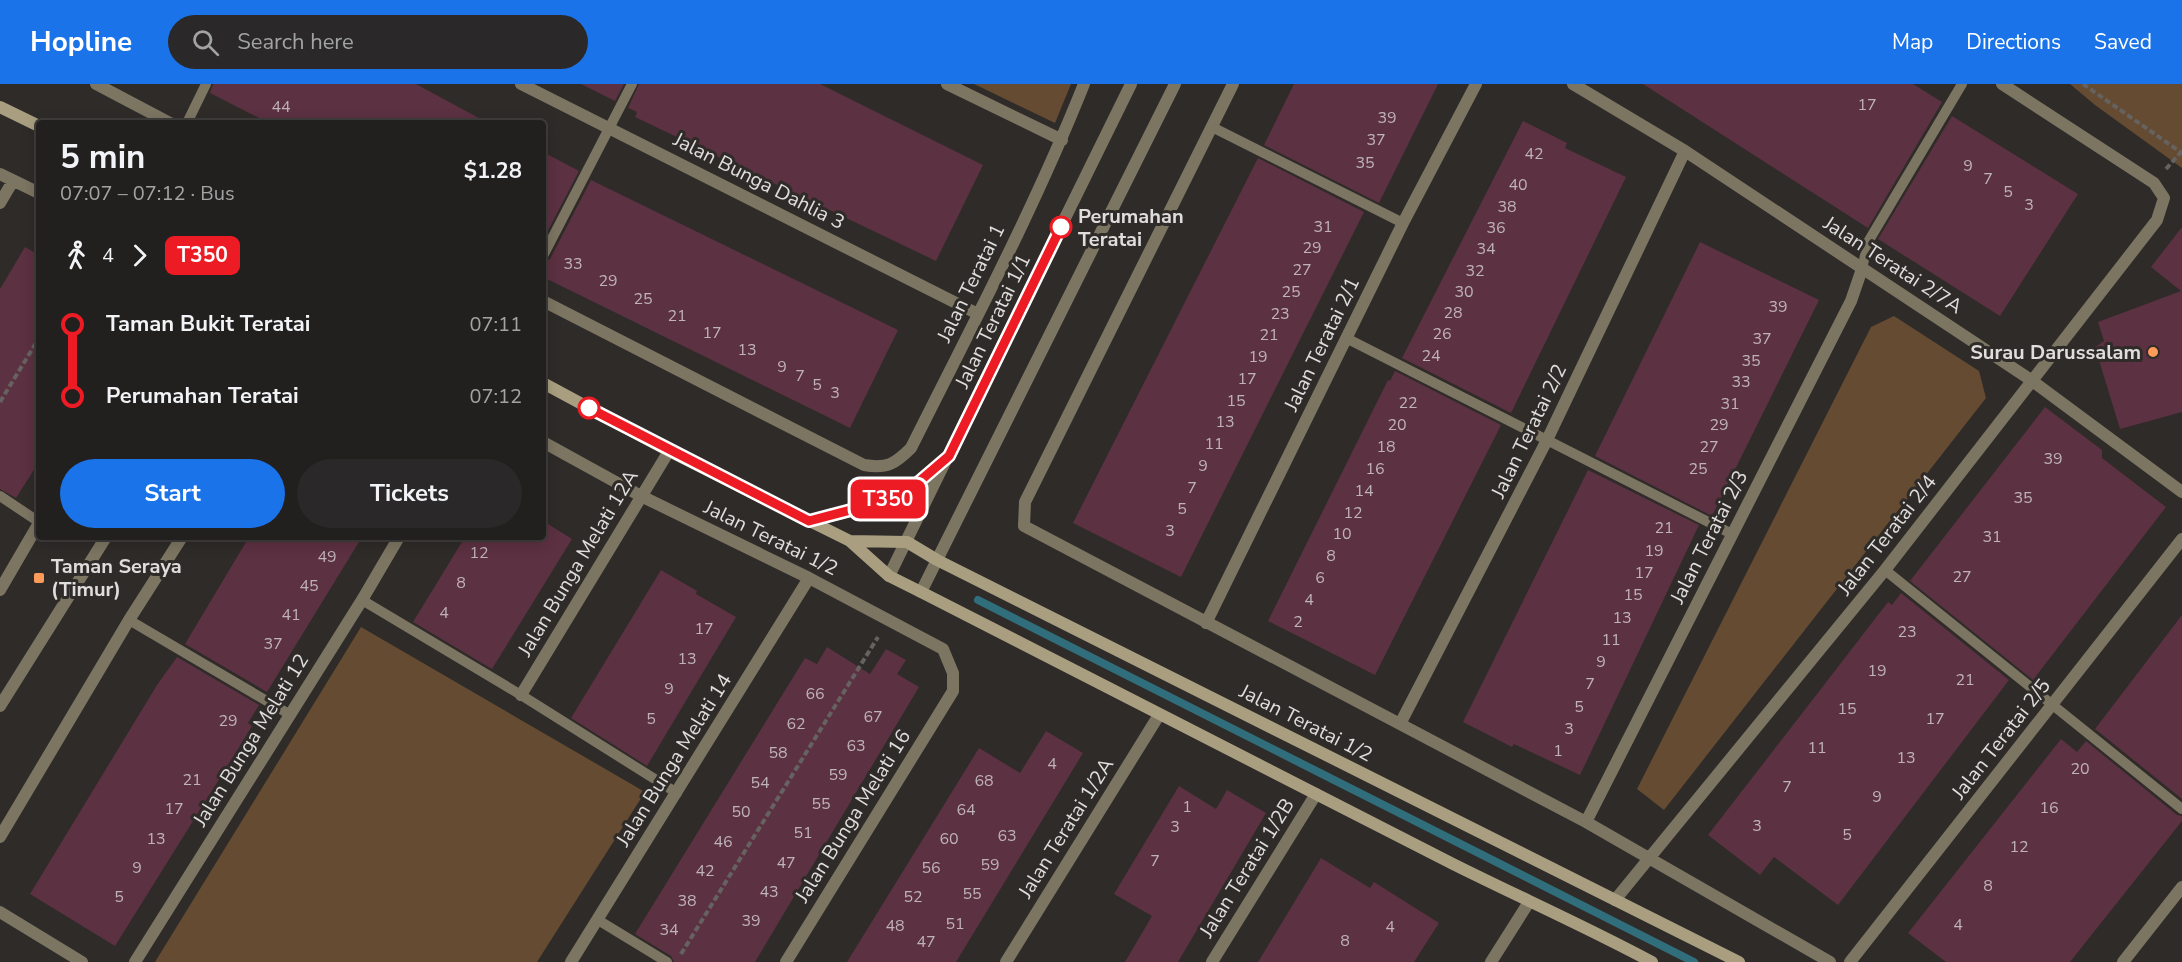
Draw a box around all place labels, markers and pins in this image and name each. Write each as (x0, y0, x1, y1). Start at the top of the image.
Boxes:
place label: Perumahan Teratai (1078, 203, 1184, 253)
marker: Perumahan Teratai (1050, 216, 1072, 238)
place label: Surau Darussalam (1970, 339, 2141, 366)
marker: Surau Darussalam (2146, 345, 2160, 359)
unlabelled marker (578, 397, 600, 419)
place label: Taman Seraya (Timur) (51, 553, 182, 603)
marker: Taman Seraya (Timur) (32, 571, 46, 585)

